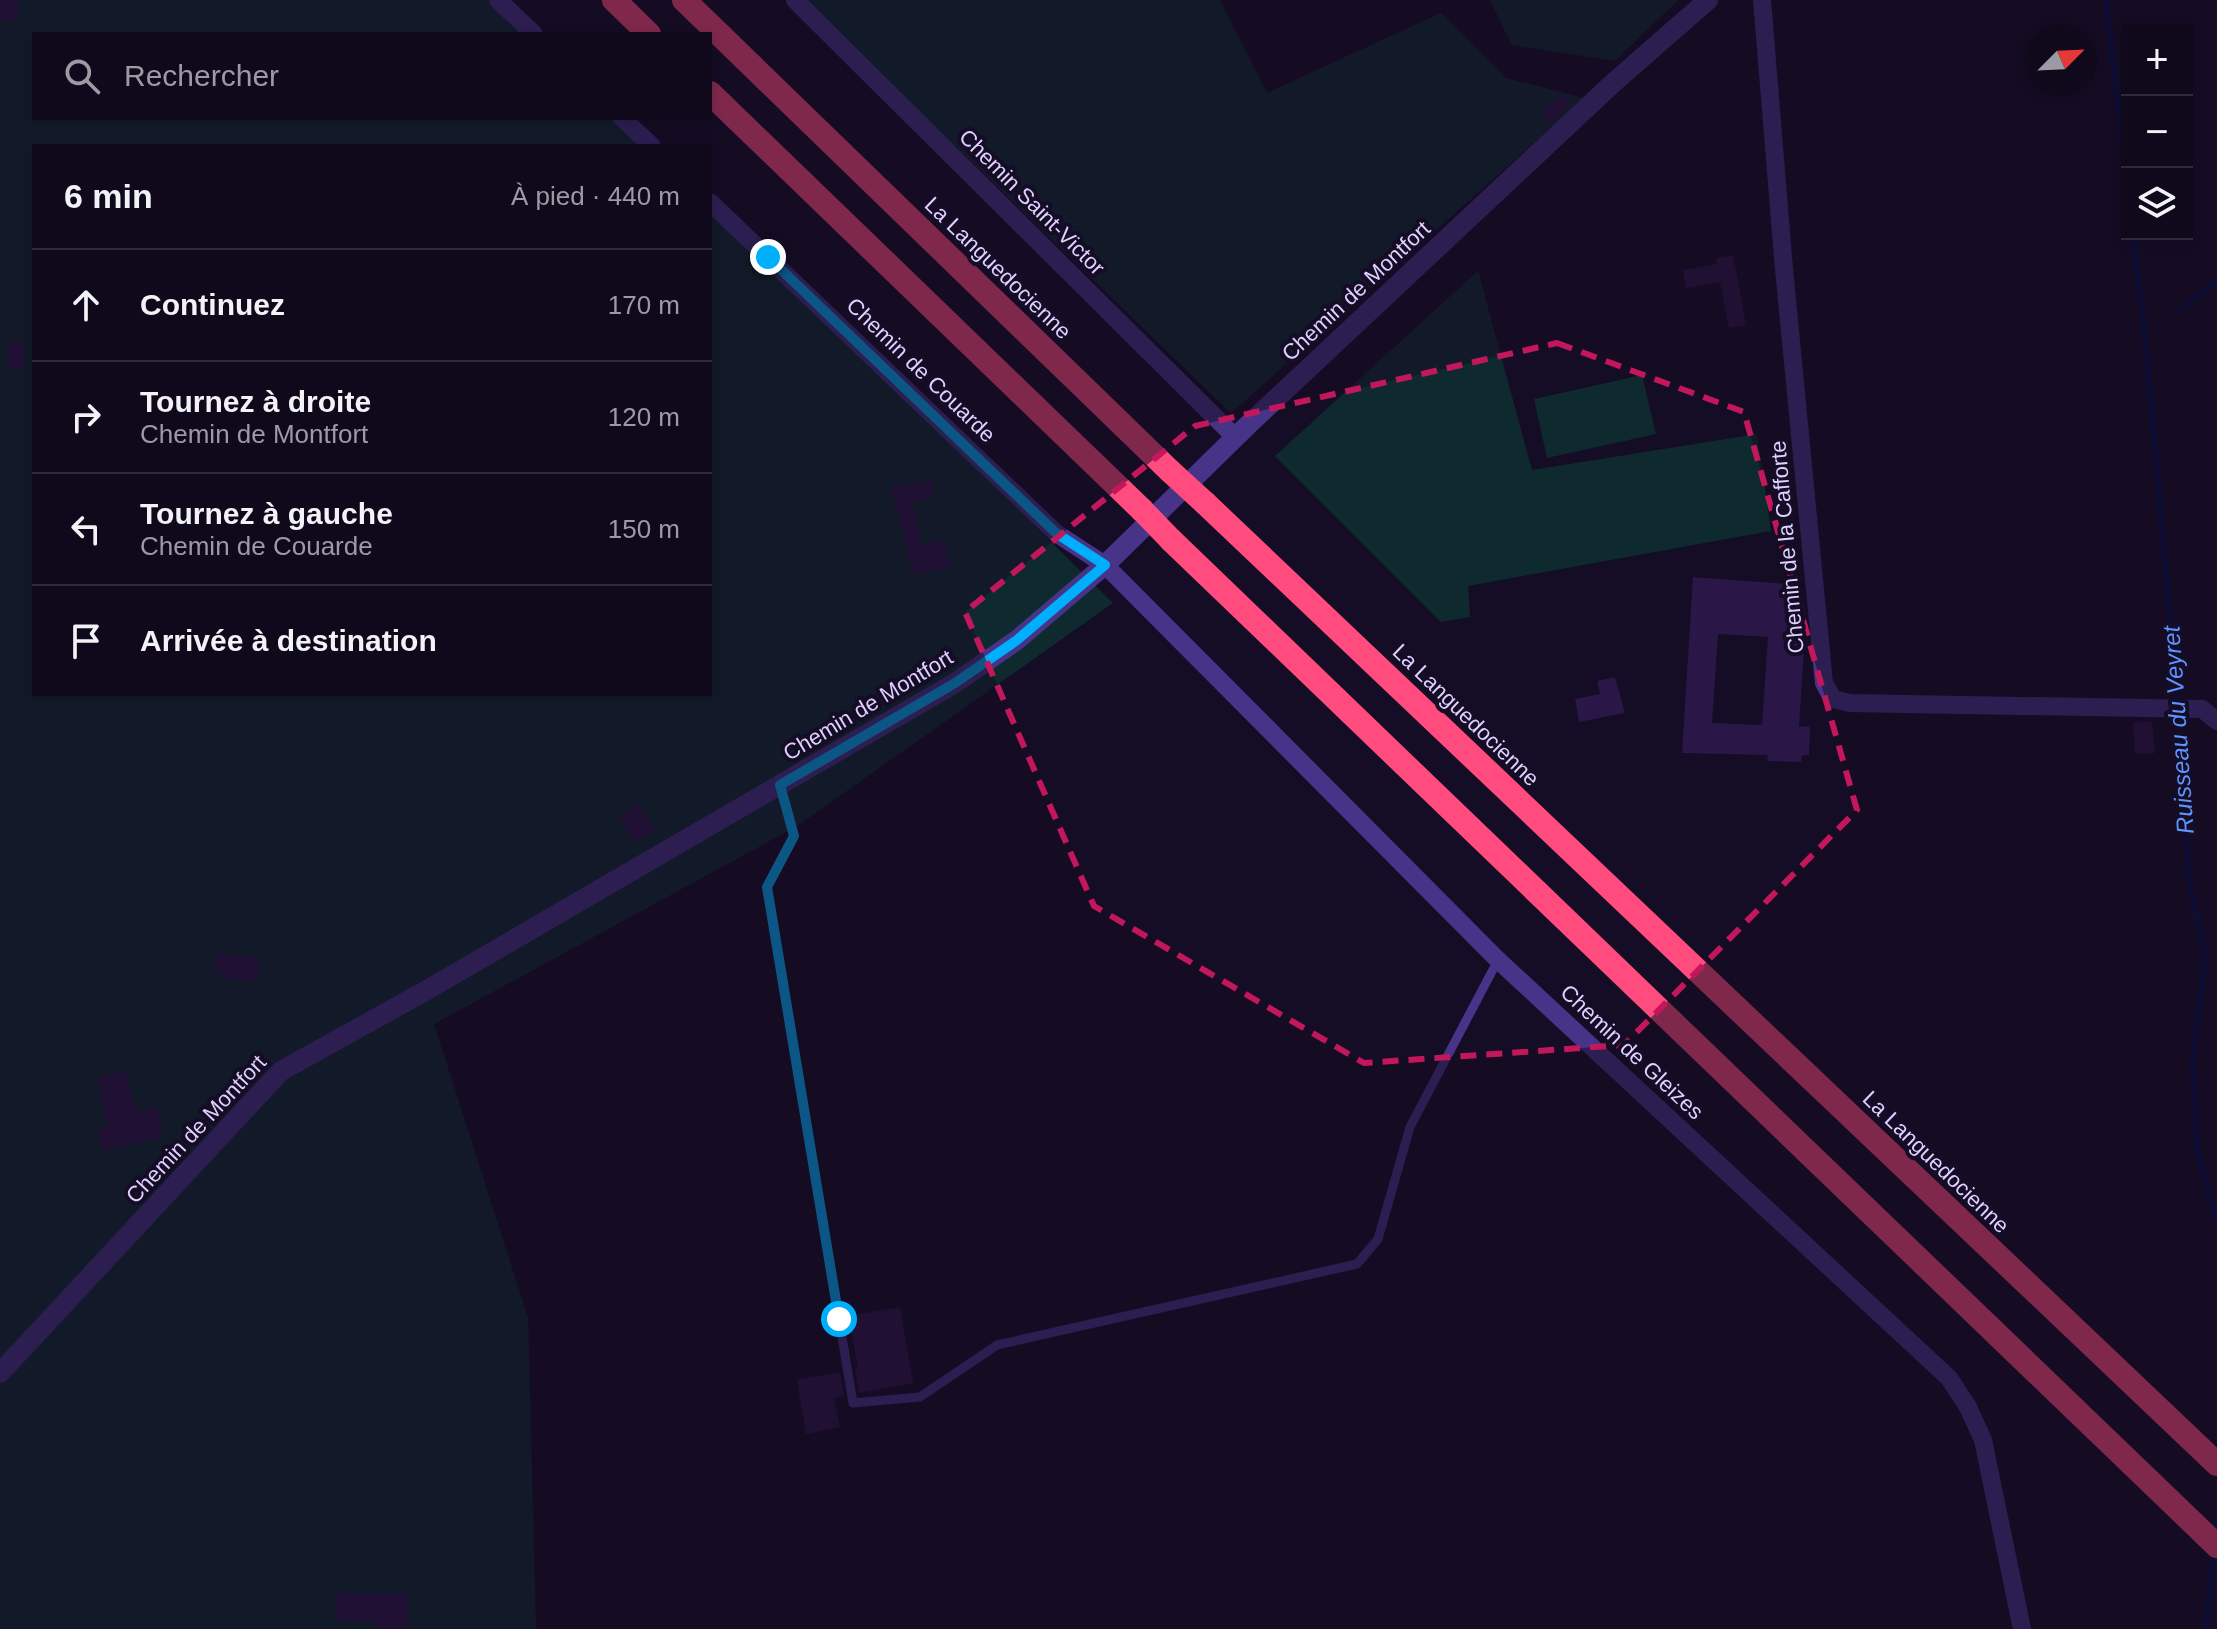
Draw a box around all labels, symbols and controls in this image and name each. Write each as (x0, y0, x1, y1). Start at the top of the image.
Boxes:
north arrow (2025, 24, 2097, 96)
map controls (2121, 24, 2193, 240)
button: + (2121, 24, 2193, 96)
search box (32, 32, 712, 120)
icon: search (60, 54, 104, 98)
text: Rechercher (124, 59, 279, 92)
button: − (2121, 96, 2193, 168)
street label: Chemin Saint-Victor (954, 124, 1110, 280)
button: layers (2121, 168, 2193, 240)
text: 6 min (64, 177, 153, 215)
text: À pied · 440 m (511, 181, 680, 211)
street label: La Languedocienne (920, 192, 1076, 344)
street label: Chemin de Montfort (1277, 216, 1435, 366)
route end (750, 239, 786, 275)
icon: ahead (64, 283, 108, 327)
text: Continuez (140, 288, 285, 321)
text: 170 m (608, 290, 680, 320)
street label: Chemin de Couarde (841, 293, 1001, 447)
text: Tournez à droite (140, 385, 371, 418)
icon: right (64, 395, 108, 439)
text: 120 m (608, 402, 680, 432)
text: Chemin de Montfort (140, 419, 368, 449)
street label: Chemin de la Cafforte (1765, 440, 1809, 654)
text: Tournez à gauche (140, 497, 393, 530)
icon: left (64, 507, 108, 551)
text: 150 m (608, 514, 680, 544)
text: Chemin de Couarde (140, 531, 373, 561)
icon: arrive (64, 619, 108, 663)
text: Arrivée à destination (140, 624, 437, 657)
water label: Ruisseau du Veyret (2157, 624, 2199, 835)
street label: La Languedocienne (1388, 639, 1544, 791)
street label: Chemin de Montfort (779, 645, 957, 765)
street label: Chemin de Gleizes (1556, 979, 1708, 1125)
street label: Chemin de Montfort (121, 1050, 271, 1208)
street label: La Languedocienne (1858, 1086, 2014, 1238)
route start (821, 1301, 857, 1337)

